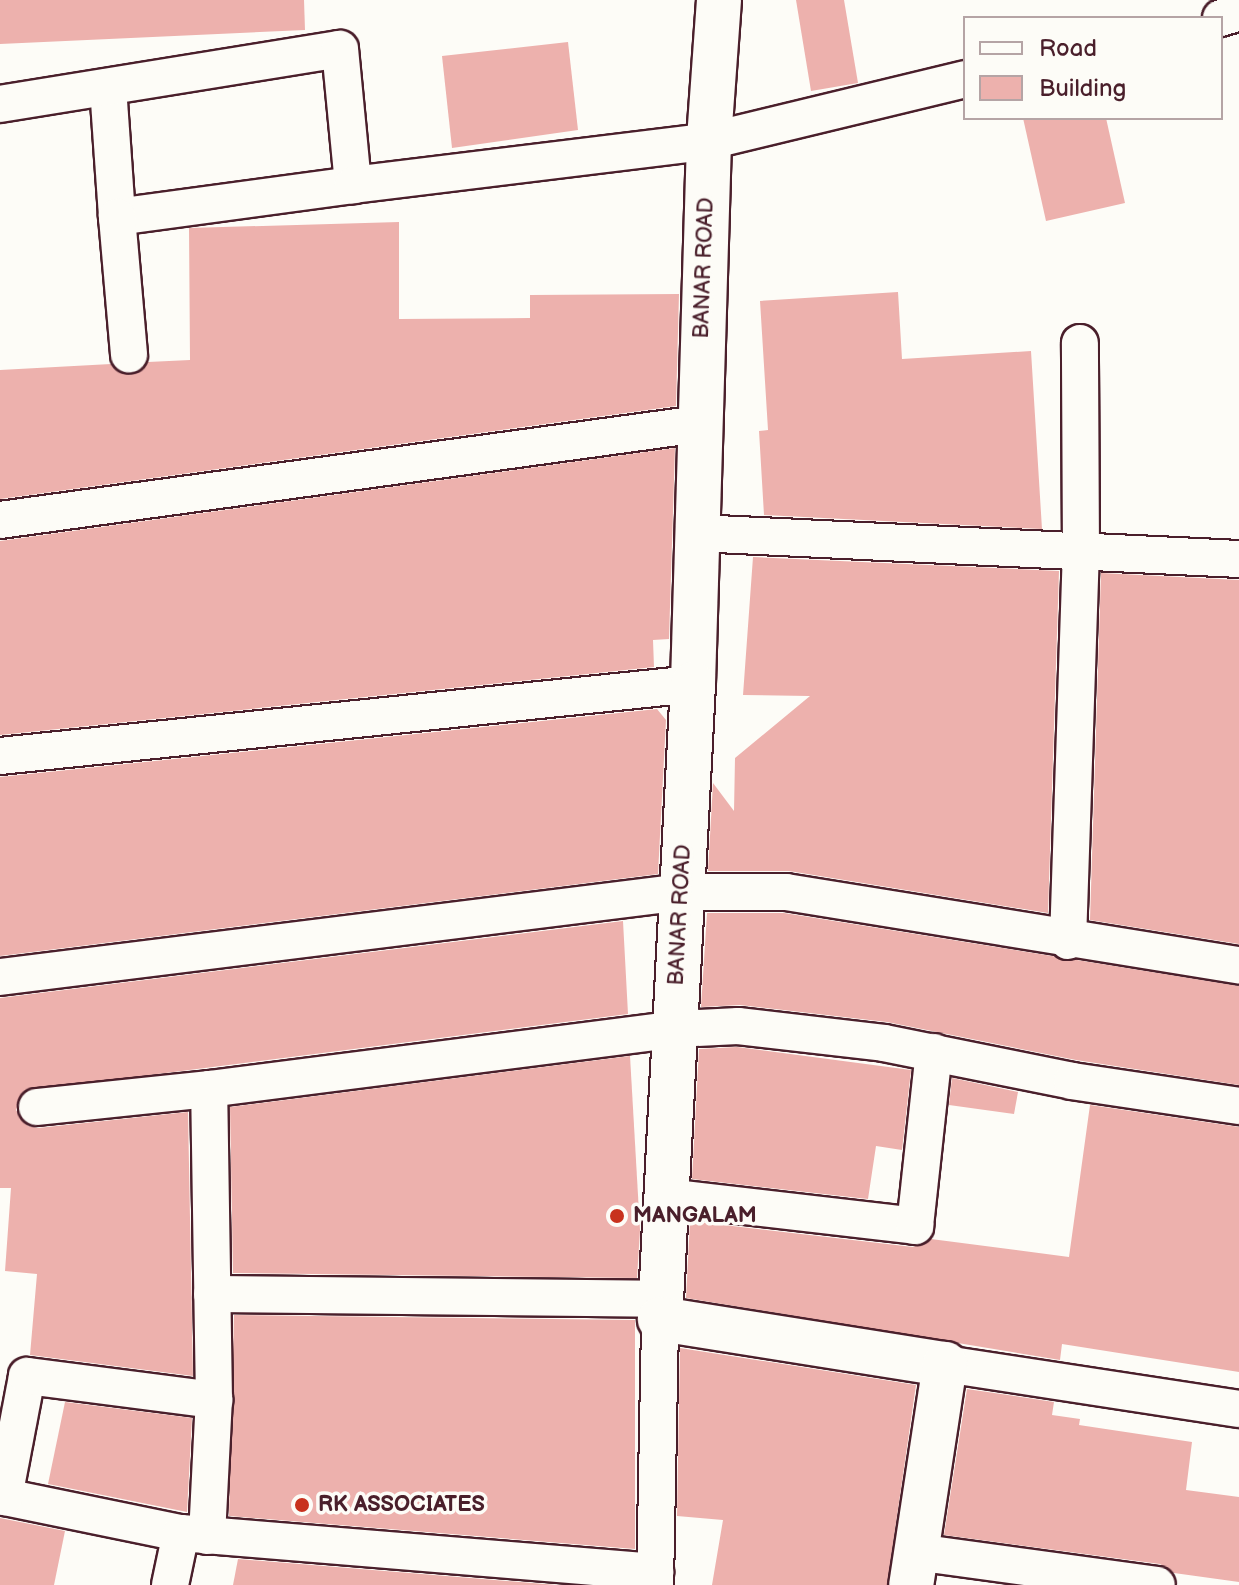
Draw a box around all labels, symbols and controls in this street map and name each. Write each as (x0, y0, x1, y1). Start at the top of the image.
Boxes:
legend (963, 16, 1223, 120)
text: Road (1039, 34, 1097, 63)
text: Building (1039, 74, 1126, 103)
street label: BANAR ROAD (688, 197, 720, 339)
street label: BANAR ROAD (663, 844, 697, 986)
place label: MANGALAM (633, 1203, 757, 1229)
marker: MANGALAM (608, 1207, 626, 1225)
place label: RK ASSOCIATES (318, 1492, 485, 1518)
marker: RK ASSOCIATES (293, 1496, 311, 1514)

